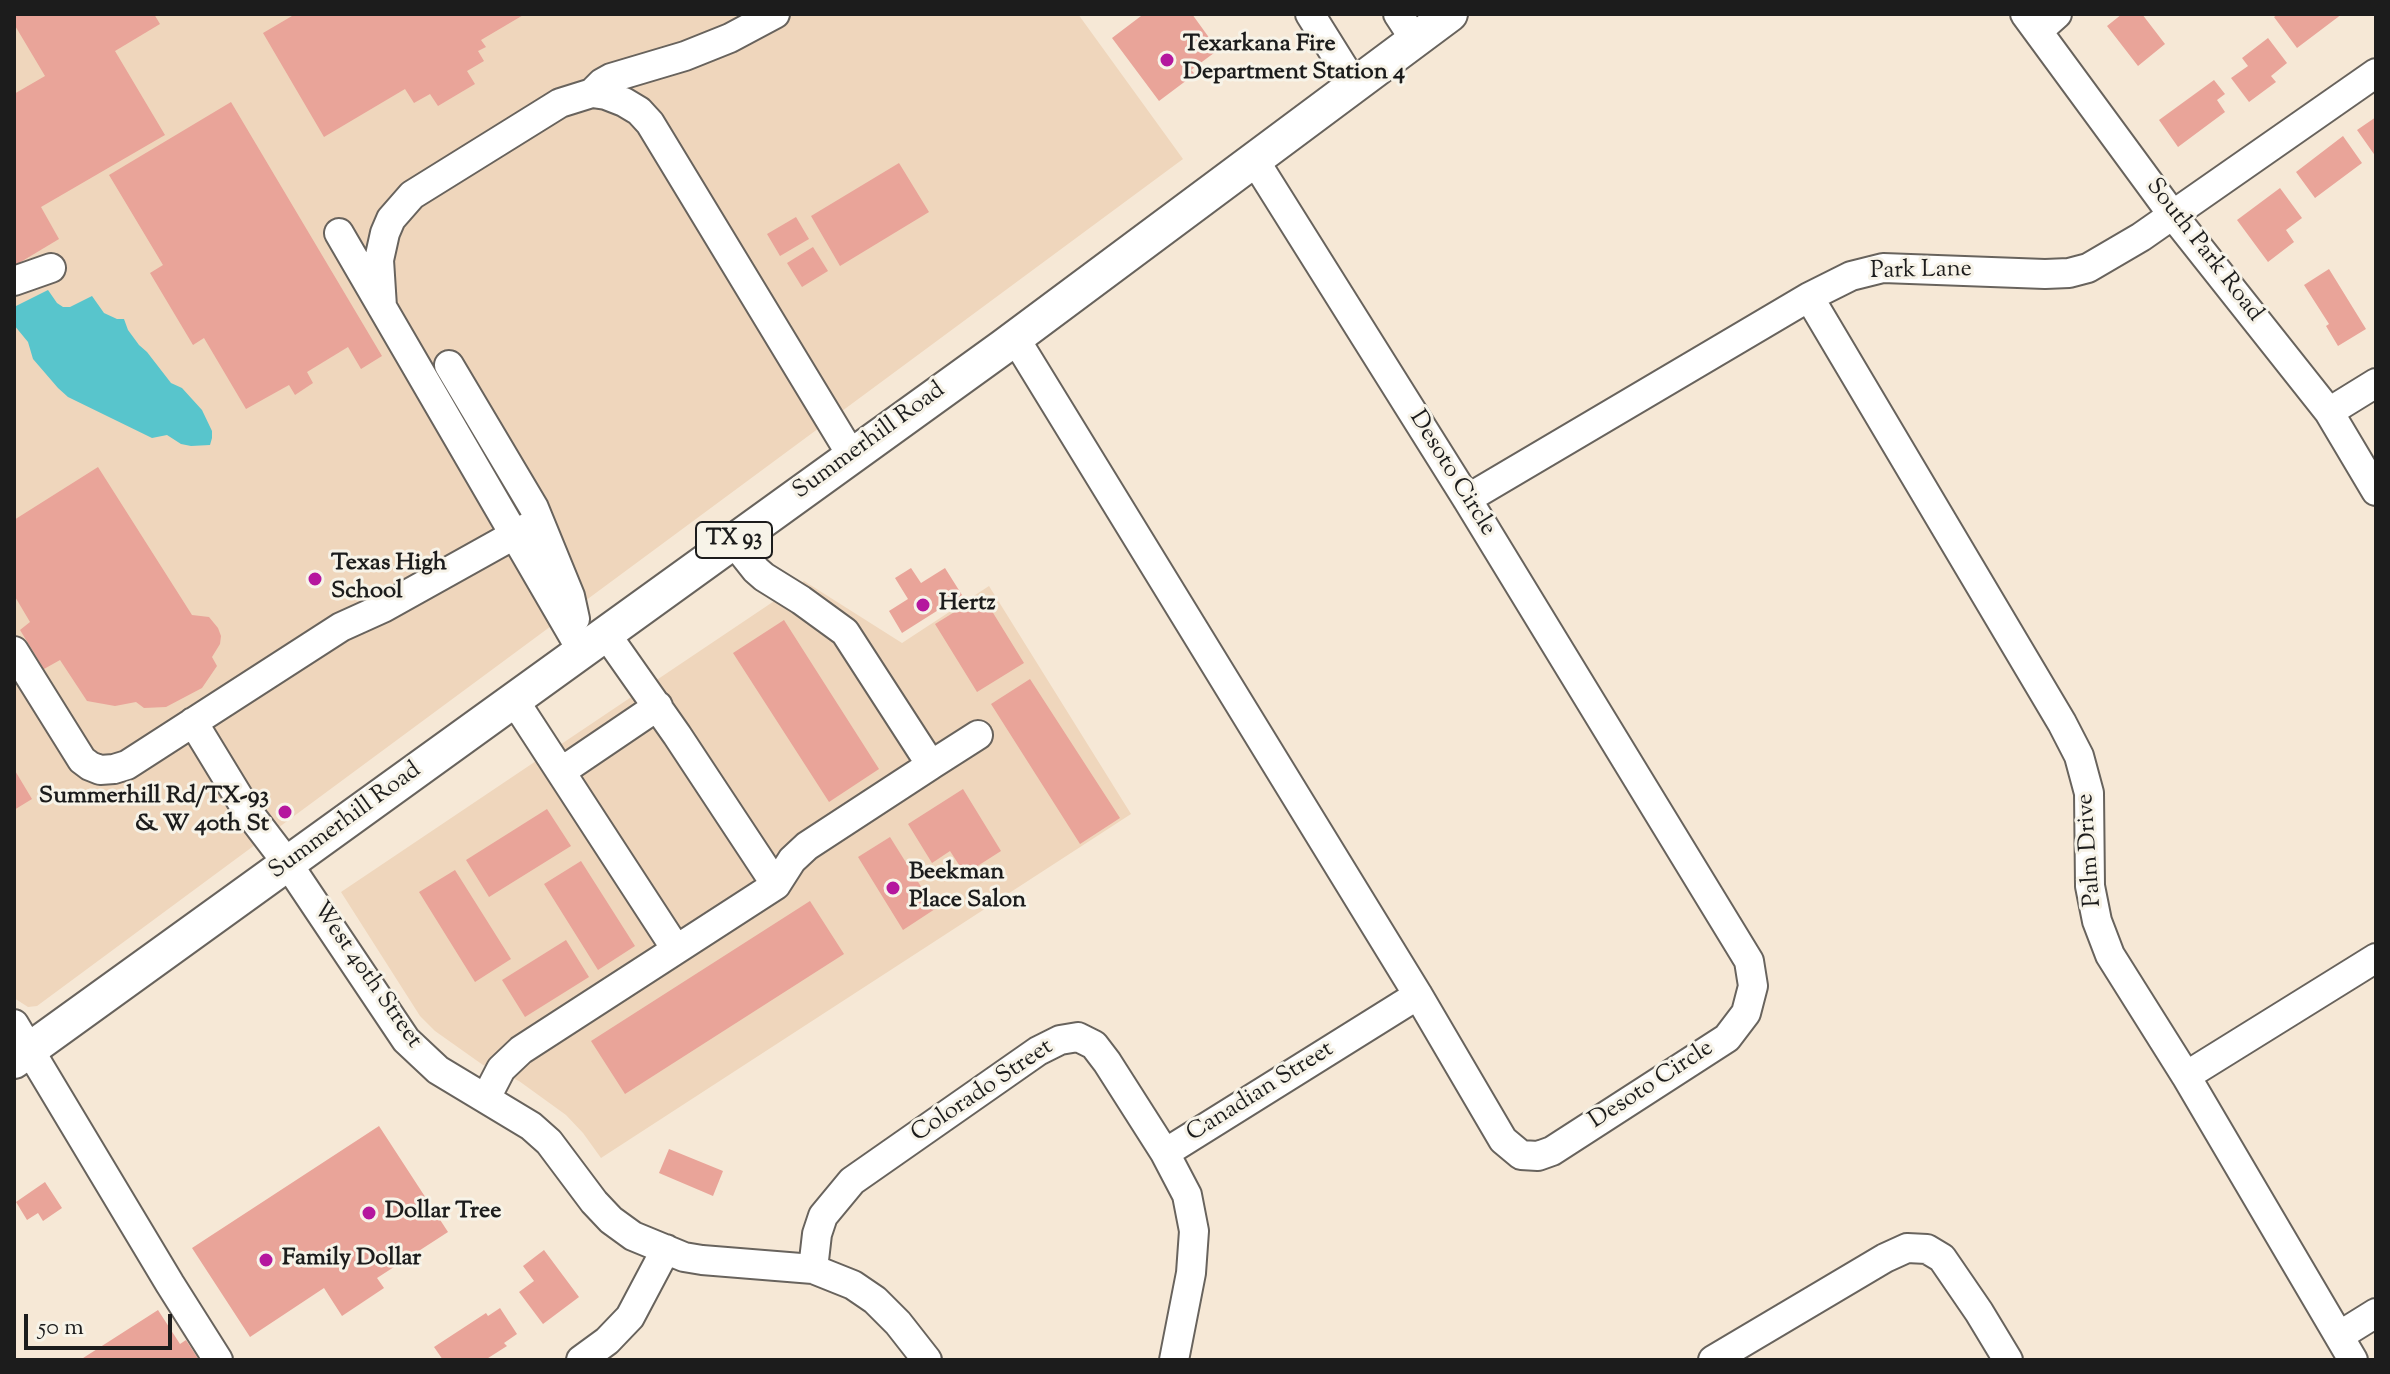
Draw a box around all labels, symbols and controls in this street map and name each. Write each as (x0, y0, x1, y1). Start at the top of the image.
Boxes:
place label: Texarkana Fire Department Station 4 (1183, 32, 1405, 88)
marker: Texarkana Fire Department Station 4 (1158, 51, 1176, 69)
street label: South Park Road (2138, 174, 2268, 328)
street label: Park Lane (1870, 257, 1972, 287)
street label: Summerhill Road (788, 377, 952, 507)
street label: Desoto Circle (1401, 406, 1501, 542)
road number: TX 93 (696, 522, 772, 558)
place label: Texas High School (331, 551, 447, 607)
marker: Texas High School (306, 570, 324, 588)
place label: Hertz (939, 591, 995, 619)
marker: Hertz (914, 596, 932, 614)
street label: Summerhill Road (264, 757, 428, 887)
place label: Summerhill Rd/TX-93 & W 40th St (39, 784, 269, 840)
street label: Palm Drive (2073, 792, 2109, 908)
marker: Summerhill Rd/TX-93 & W 40th St (276, 803, 294, 821)
place label: Beekman Place Salon (909, 860, 1026, 916)
marker: Beekman Place Salon (884, 879, 902, 897)
street label: West 40th Street (305, 897, 427, 1055)
street label: Colorado Street (907, 1034, 1059, 1150)
street label: Desoto Circle (1585, 1035, 1719, 1137)
street label: Canadian Street (1182, 1036, 1340, 1150)
place label: Dollar Tree (385, 1199, 501, 1227)
marker: Dollar Tree (360, 1204, 378, 1222)
place label: Family Dollar (282, 1246, 421, 1274)
marker: Family Dollar (257, 1251, 275, 1269)
scale bar (28, 1298, 176, 1348)
text: 50 m (38, 1311, 84, 1345)

